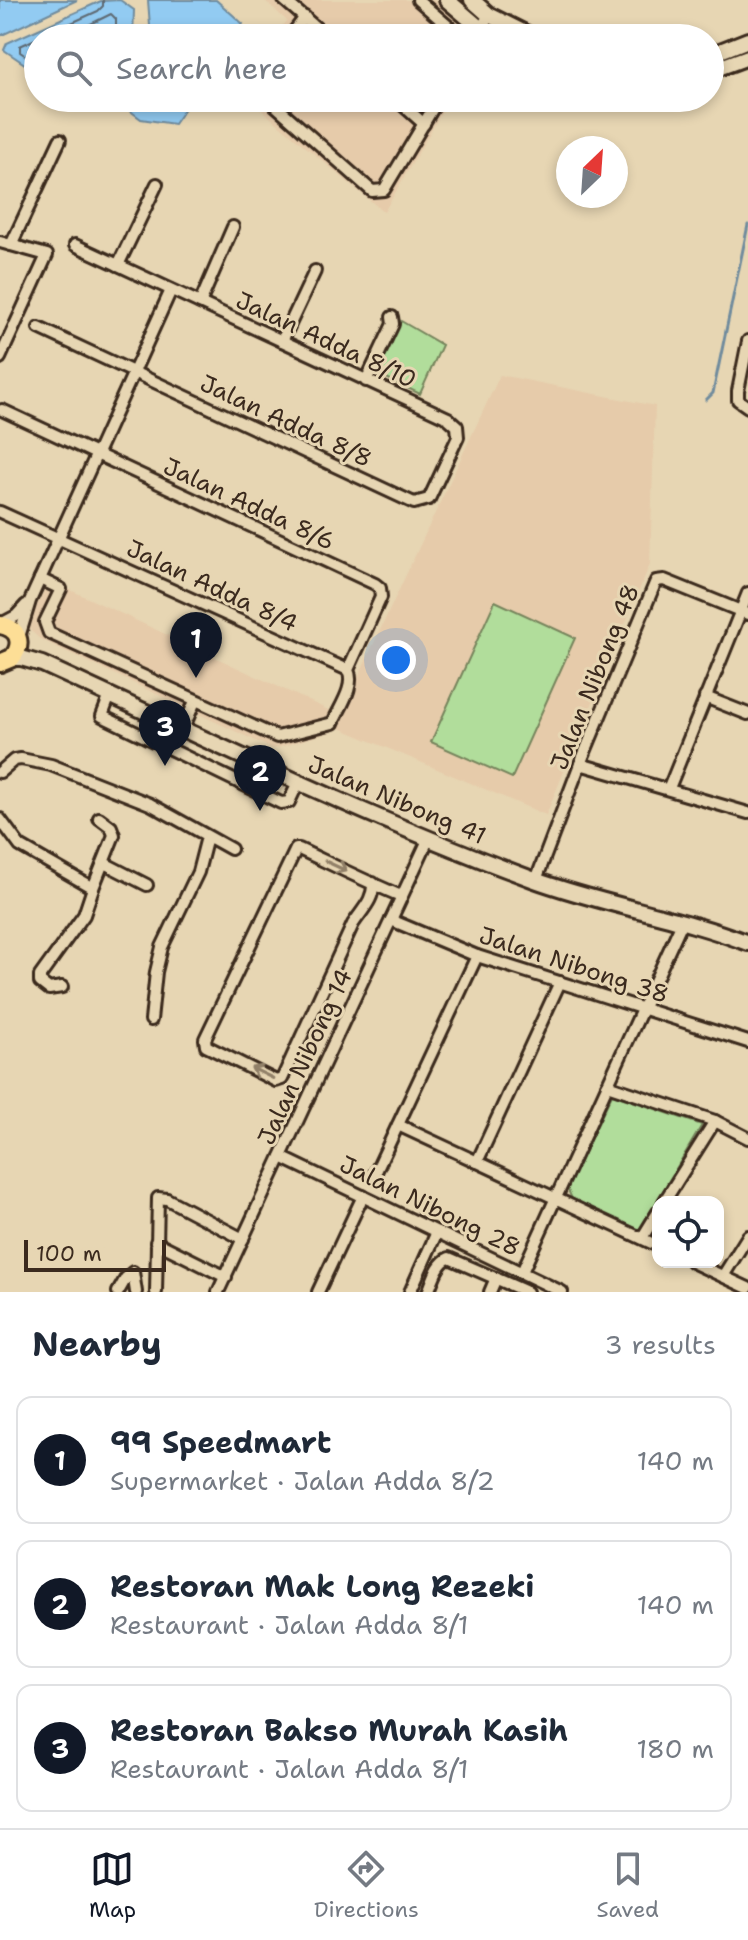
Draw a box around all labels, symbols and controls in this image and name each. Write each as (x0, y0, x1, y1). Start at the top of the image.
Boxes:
search box (24, 24, 724, 112)
icon: search (52, 46, 96, 90)
text: Search here (116, 48, 287, 89)
north arrow (556, 136, 628, 208)
street label: Jalan Adda 8/10 (231, 284, 421, 396)
street label: Jalan Adda 8/8 (195, 367, 377, 475)
street label: Jalan Adda 8/6 (158, 450, 340, 558)
street label: Jalan Adda 8/4 (121, 532, 303, 640)
street label: Jalan Nibong 48 (543, 579, 647, 775)
pin: 1 (170, 612, 222, 678)
your location (376, 640, 416, 680)
pin: 3 (139, 700, 191, 766)
pin: 2 (234, 745, 286, 811)
street label: Jalan Nibong 41 (303, 748, 491, 852)
one-way arrow (323, 859, 347, 874)
street label: Jalan Nibong 38 (475, 919, 673, 1011)
street label: Jalan Nibong 14 (250, 964, 360, 1150)
one-way arrow (250, 1065, 274, 1081)
street label: Jalan Nibong 28 (334, 1148, 526, 1264)
map controls (652, 1196, 724, 1268)
button: locate (652, 1196, 724, 1268)
scale bar (24, 1236, 166, 1272)
text: 100 m (36, 1239, 102, 1268)
text: Nearby (32, 1321, 162, 1367)
text: 3 results (604, 1327, 716, 1362)
text: 99 Speedmart (110, 1422, 331, 1463)
text: 1 (54, 1443, 66, 1478)
text: 140 m (637, 1443, 714, 1478)
text: Supermarket · Jalan Adda 8/2 (110, 1463, 495, 1498)
text: Restoran Mak Long Rezeki (110, 1566, 535, 1607)
text: 2 (51, 1587, 69, 1622)
text: 140 m (637, 1587, 714, 1622)
text: Restaurant · Jalan Adda 8/1 (110, 1607, 469, 1642)
text: Restoran Bakso Murah Kasih (110, 1710, 568, 1751)
text: 3 (51, 1731, 69, 1766)
text: 180 m (636, 1731, 714, 1766)
text: Restaurant · Jalan Adda 8/1 (110, 1751, 469, 1786)
tab: Map (89, 1847, 136, 1924)
tab: Directions (314, 1847, 419, 1924)
tab: Saved (597, 1847, 659, 1924)

